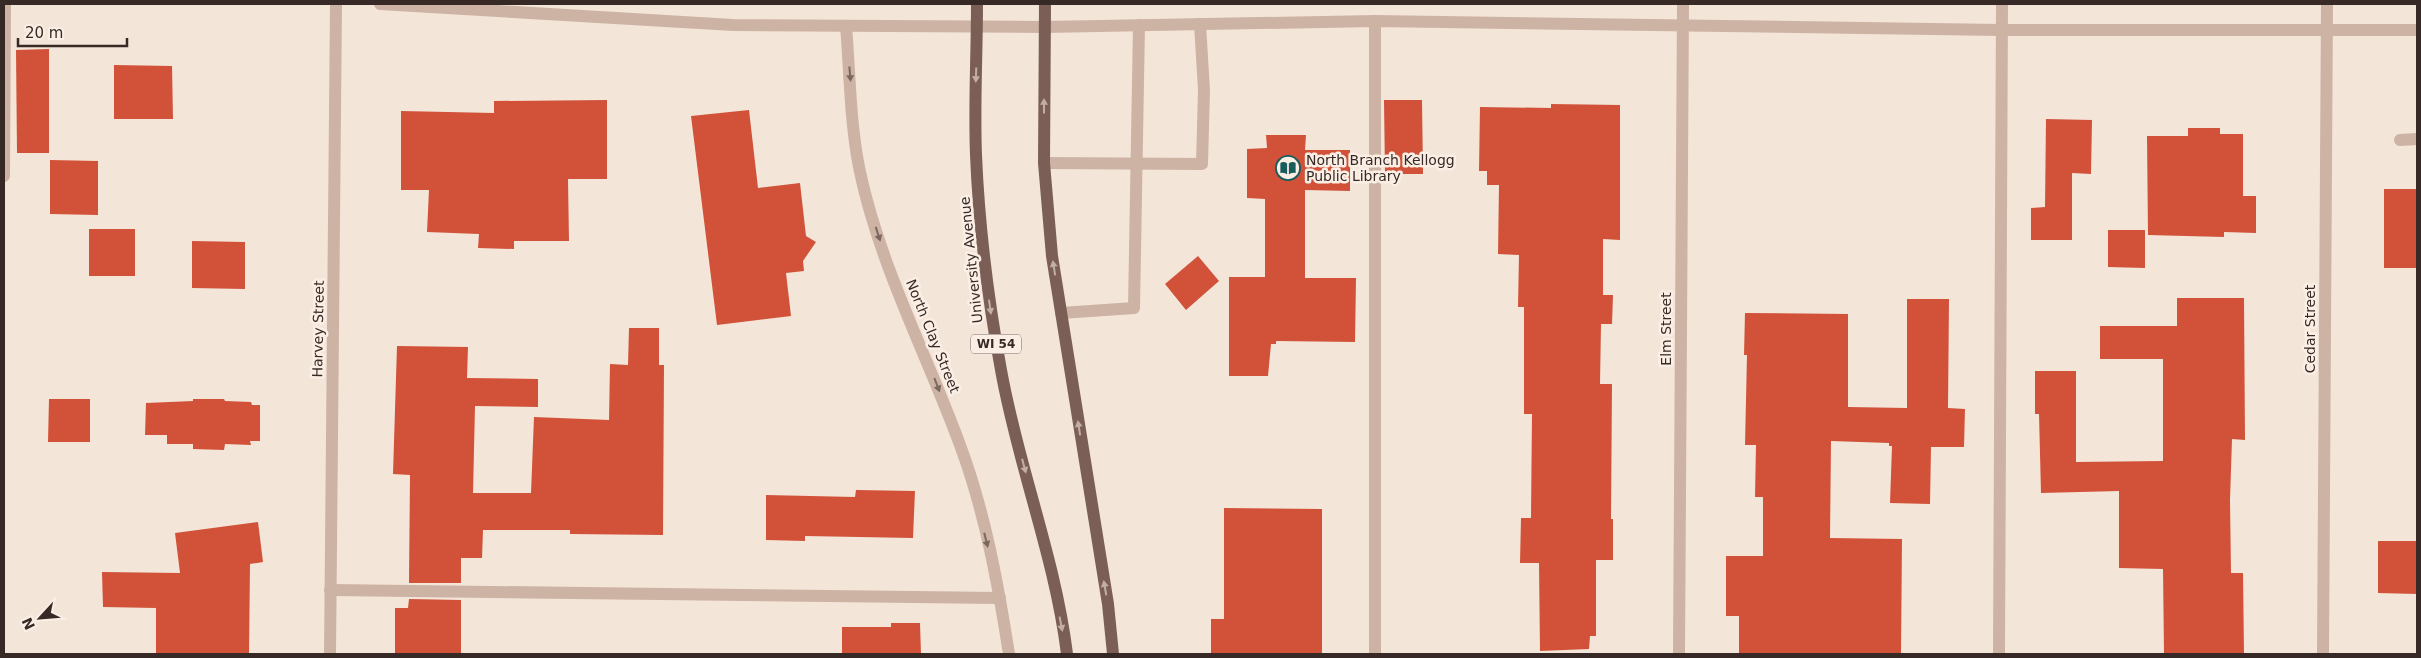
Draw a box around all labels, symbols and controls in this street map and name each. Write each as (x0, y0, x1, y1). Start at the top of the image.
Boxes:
scale bar (18, 15, 126, 47)
text: 20 m (25, 24, 63, 42)
one-way arrow (846, 67, 854, 83)
one-way arrow (971, 67, 979, 83)
one-way arrow (1040, 97, 1048, 113)
place label: North Branch Kellogg Public Library (1306, 152, 1455, 184)
library icon: North Branch Kellogg Public Library (1275, 155, 1301, 181)
street label: University Avenue (956, 196, 986, 324)
one-way arrow (874, 227, 882, 242)
one-way arrow (1050, 259, 1058, 275)
street label: North Clay Street (903, 277, 963, 396)
street label: Harvey Street (309, 280, 327, 378)
street label: Cedar Street (2302, 284, 2318, 373)
street label: Elm Street (1658, 292, 1674, 366)
one-way arrow (987, 299, 995, 315)
road number: WI 54 (971, 334, 1021, 354)
one-way arrow (933, 378, 941, 393)
one-way arrow (1075, 420, 1083, 436)
one-way arrow (1020, 458, 1028, 473)
one-way arrow (983, 532, 991, 547)
one-way arrow (1101, 580, 1109, 596)
north arrow (15, 593, 65, 643)
text: N (19, 615, 38, 632)
one-way arrow (1058, 616, 1066, 632)

